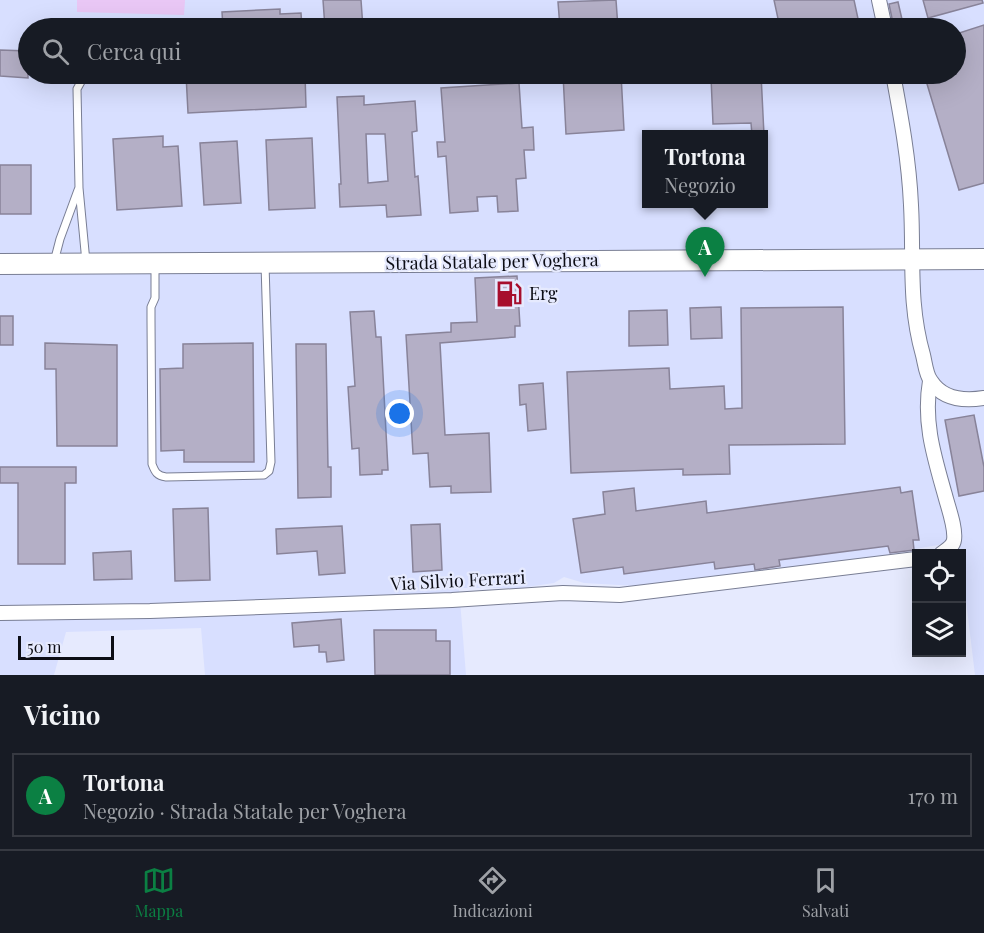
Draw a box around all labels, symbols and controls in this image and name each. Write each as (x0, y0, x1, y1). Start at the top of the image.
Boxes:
search box (18, 18, 966, 84)
icon: search (39, 35, 72, 68)
text: Cerca qui (87, 36, 181, 66)
popup (642, 130, 768, 208)
text: Tortona (664, 141, 746, 171)
text: Negozio (664, 171, 736, 198)
pin: A (686, 228, 724, 277)
street label: Strada Statale per Voghera (385, 247, 599, 275)
fuel station icon: Erg (494, 279, 524, 309)
place label: Erg (529, 281, 558, 305)
your location (385, 399, 414, 428)
map controls (912, 549, 966, 657)
button: locate (912, 549, 966, 603)
street label: Via Silvio Ferrari (389, 564, 526, 596)
button: layers (912, 603, 966, 657)
scale bar (18, 633, 114, 660)
text: 50 m (27, 636, 61, 657)
text: Vicino (24, 697, 101, 732)
text: Tortona (83, 767, 165, 797)
text: A (39, 782, 52, 809)
text: 170 m (908, 782, 958, 809)
text: Negozio · Strada Statale per Voghera (83, 797, 407, 824)
tab: Mappa (135, 864, 183, 921)
tab: Indicazioni (453, 864, 533, 921)
tab: Salvati (802, 864, 849, 921)

